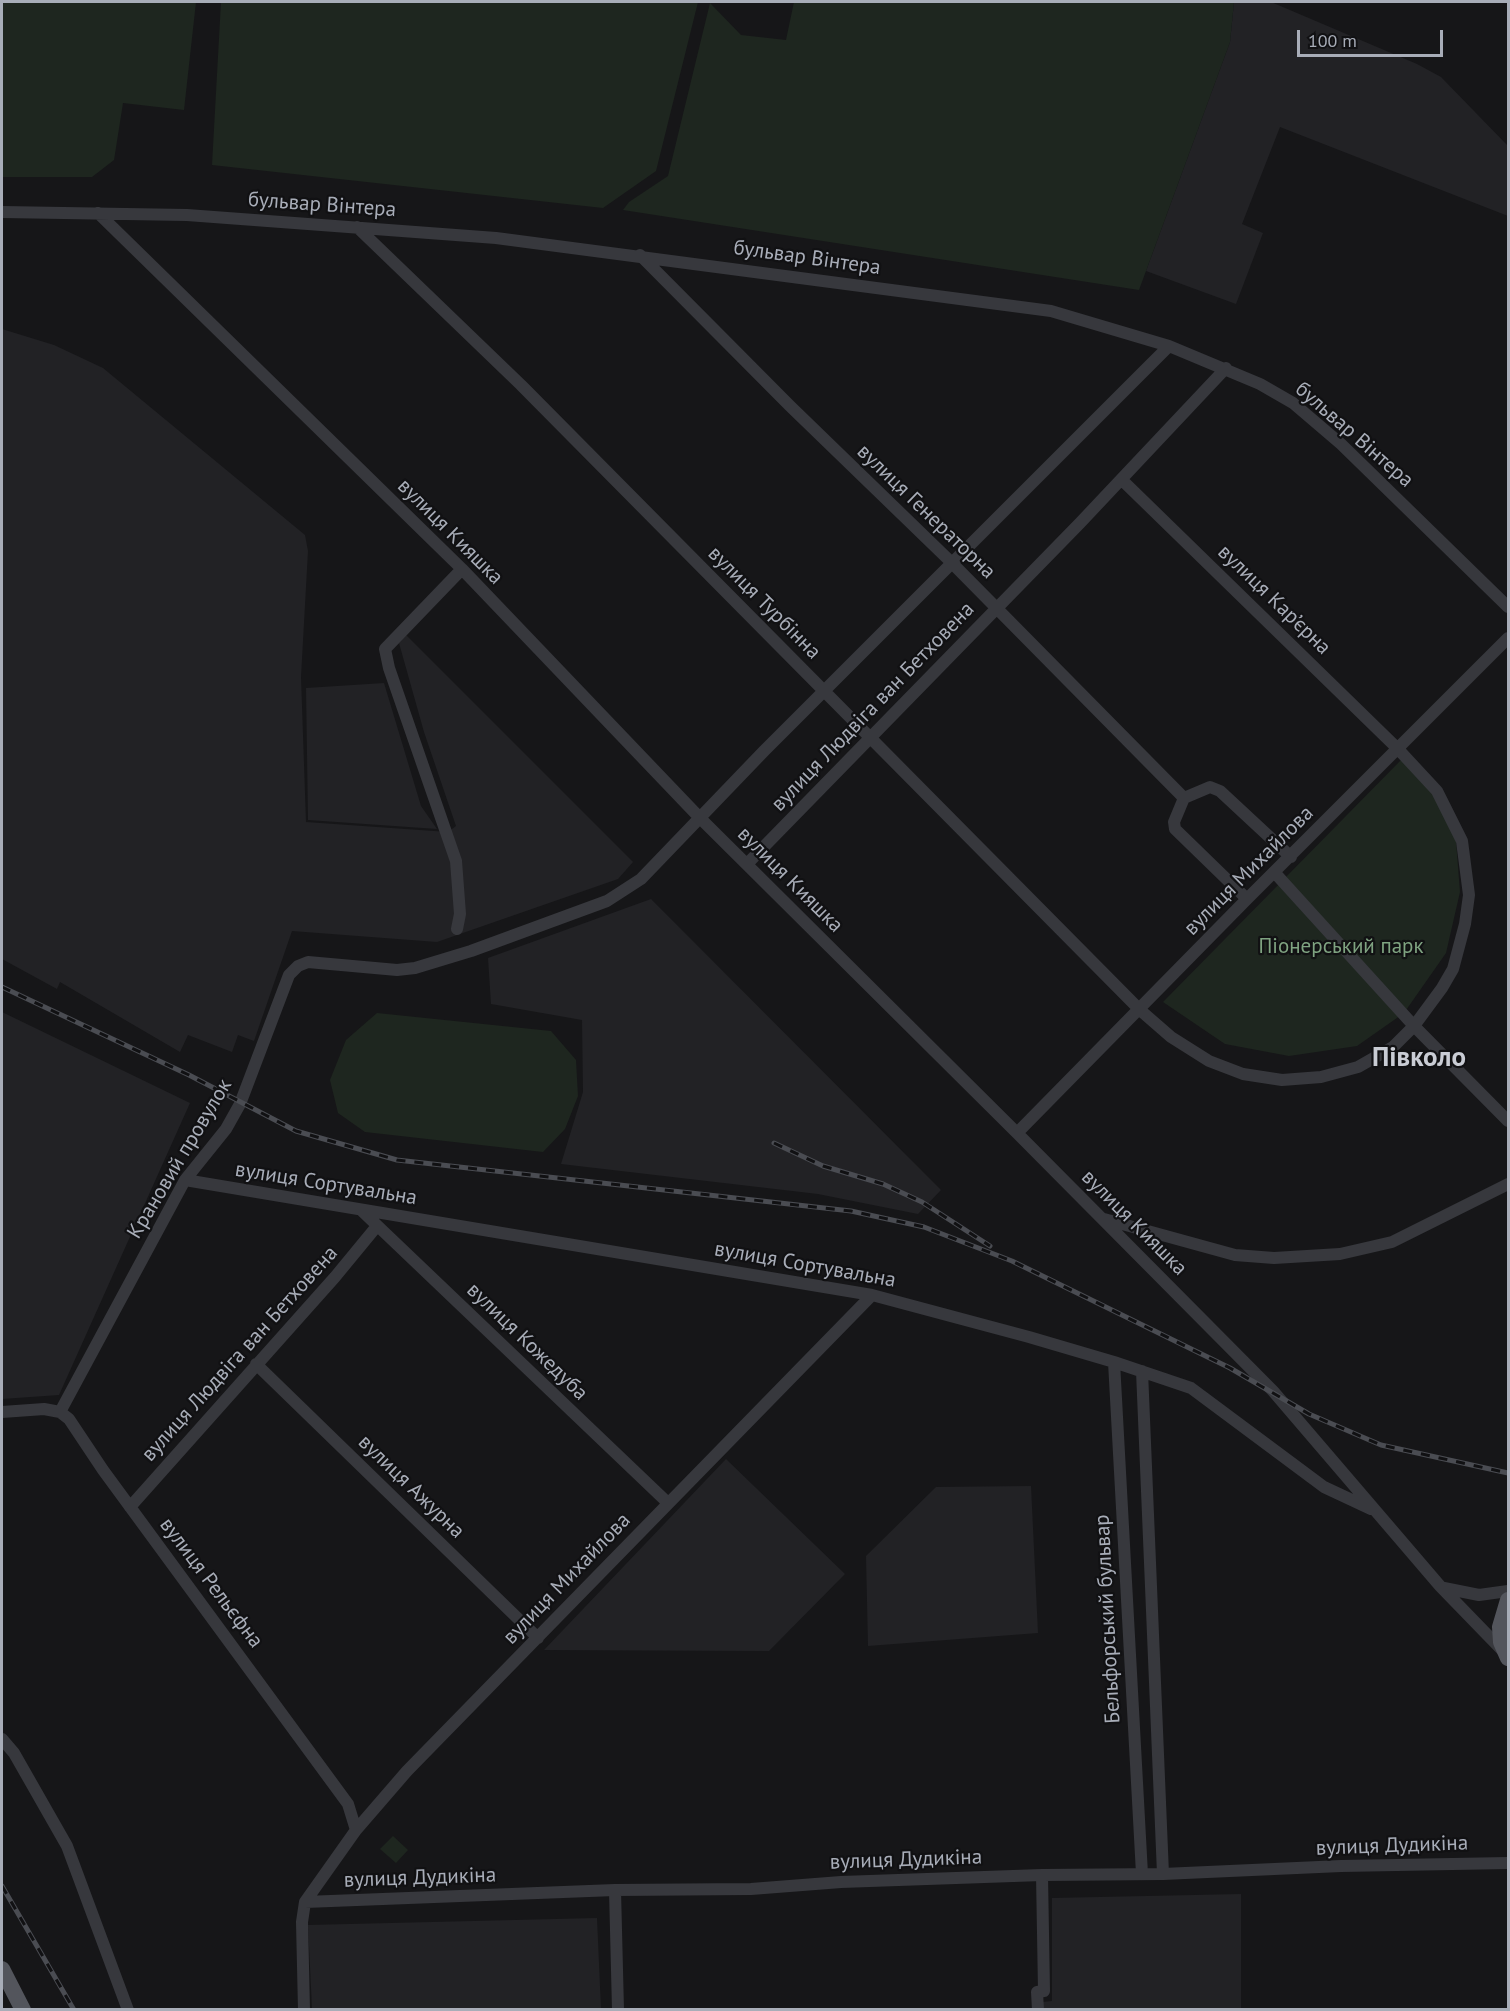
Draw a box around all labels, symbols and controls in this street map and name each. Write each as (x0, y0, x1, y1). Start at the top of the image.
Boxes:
scale bar (1300, 18, 1446, 56)
text: 100 m (1308, 29, 1357, 52)
street label: бульвар Вінтера (247, 187, 397, 223)
street label: бульвар Вінтера (732, 235, 882, 281)
street label: бульвар Вінтера (1290, 377, 1418, 493)
street label: вулиця Генераторна (851, 439, 1001, 585)
street label: вулиця Кияшка (392, 474, 508, 590)
street label: вулиця Кар’єрна (1212, 540, 1336, 660)
street label: вулиця Турбінна (702, 541, 826, 665)
street label: вулиця Людвіга ван Бетховена (766, 597, 980, 817)
street label: вулиця Михайлова (1179, 801, 1319, 941)
street label: вулиця Кияшка (732, 822, 848, 938)
park label: Піонерський парк (1259, 934, 1423, 960)
district label: Півколо (1372, 1042, 1466, 1074)
street label: Крановий провулок (122, 1075, 238, 1243)
street label: вулиця Сортувальна (233, 1157, 419, 1211)
street label: вулиця Кияшка (1076, 1165, 1192, 1281)
street label: вулиця Сортувальна (712, 1237, 898, 1293)
street label: вулиця Людвіга ван Бетховена (137, 1241, 343, 1467)
street label: вулиця Кожедуба (461, 1278, 593, 1406)
street label: вулиця Ажурна (353, 1430, 469, 1544)
street label: вулиця Михайлова (498, 1508, 636, 1650)
street label: вулиця Рельєфна (154, 1513, 268, 1653)
street label: Бельфорський бульвар (1090, 1514, 1126, 1724)
street label: вулиця Дудикіна (1315, 1831, 1469, 1861)
street label: вулиця Дудикіна (829, 1845, 983, 1875)
street label: вулиця Дудикіна (343, 1863, 497, 1893)

